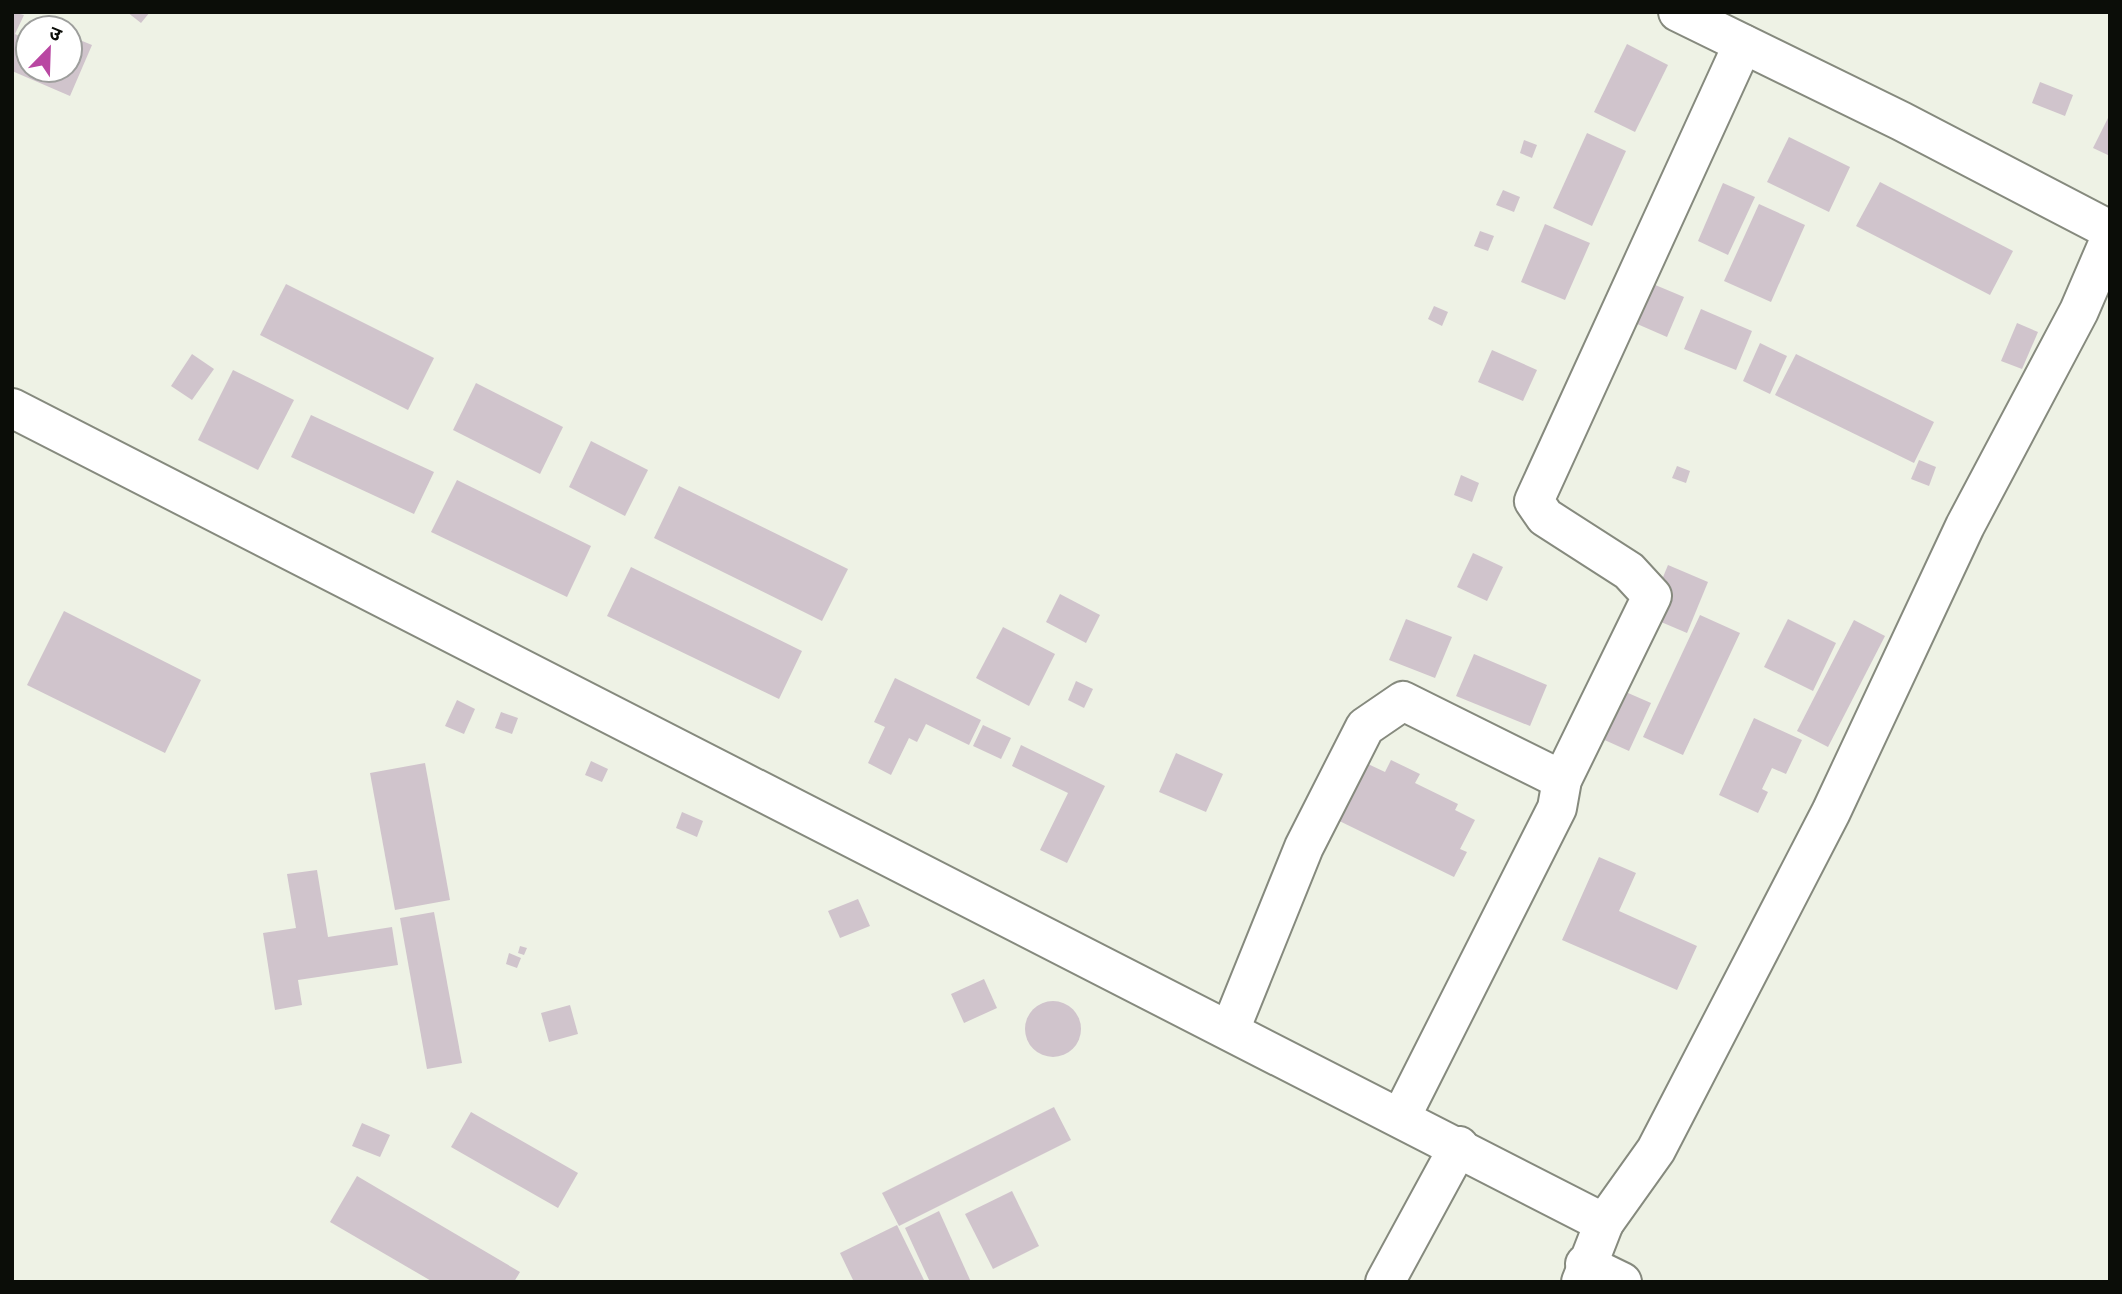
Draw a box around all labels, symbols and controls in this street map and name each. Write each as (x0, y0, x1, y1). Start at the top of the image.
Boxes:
north arrow (14, 14, 84, 84)
text: उ (46, 20, 66, 47)

